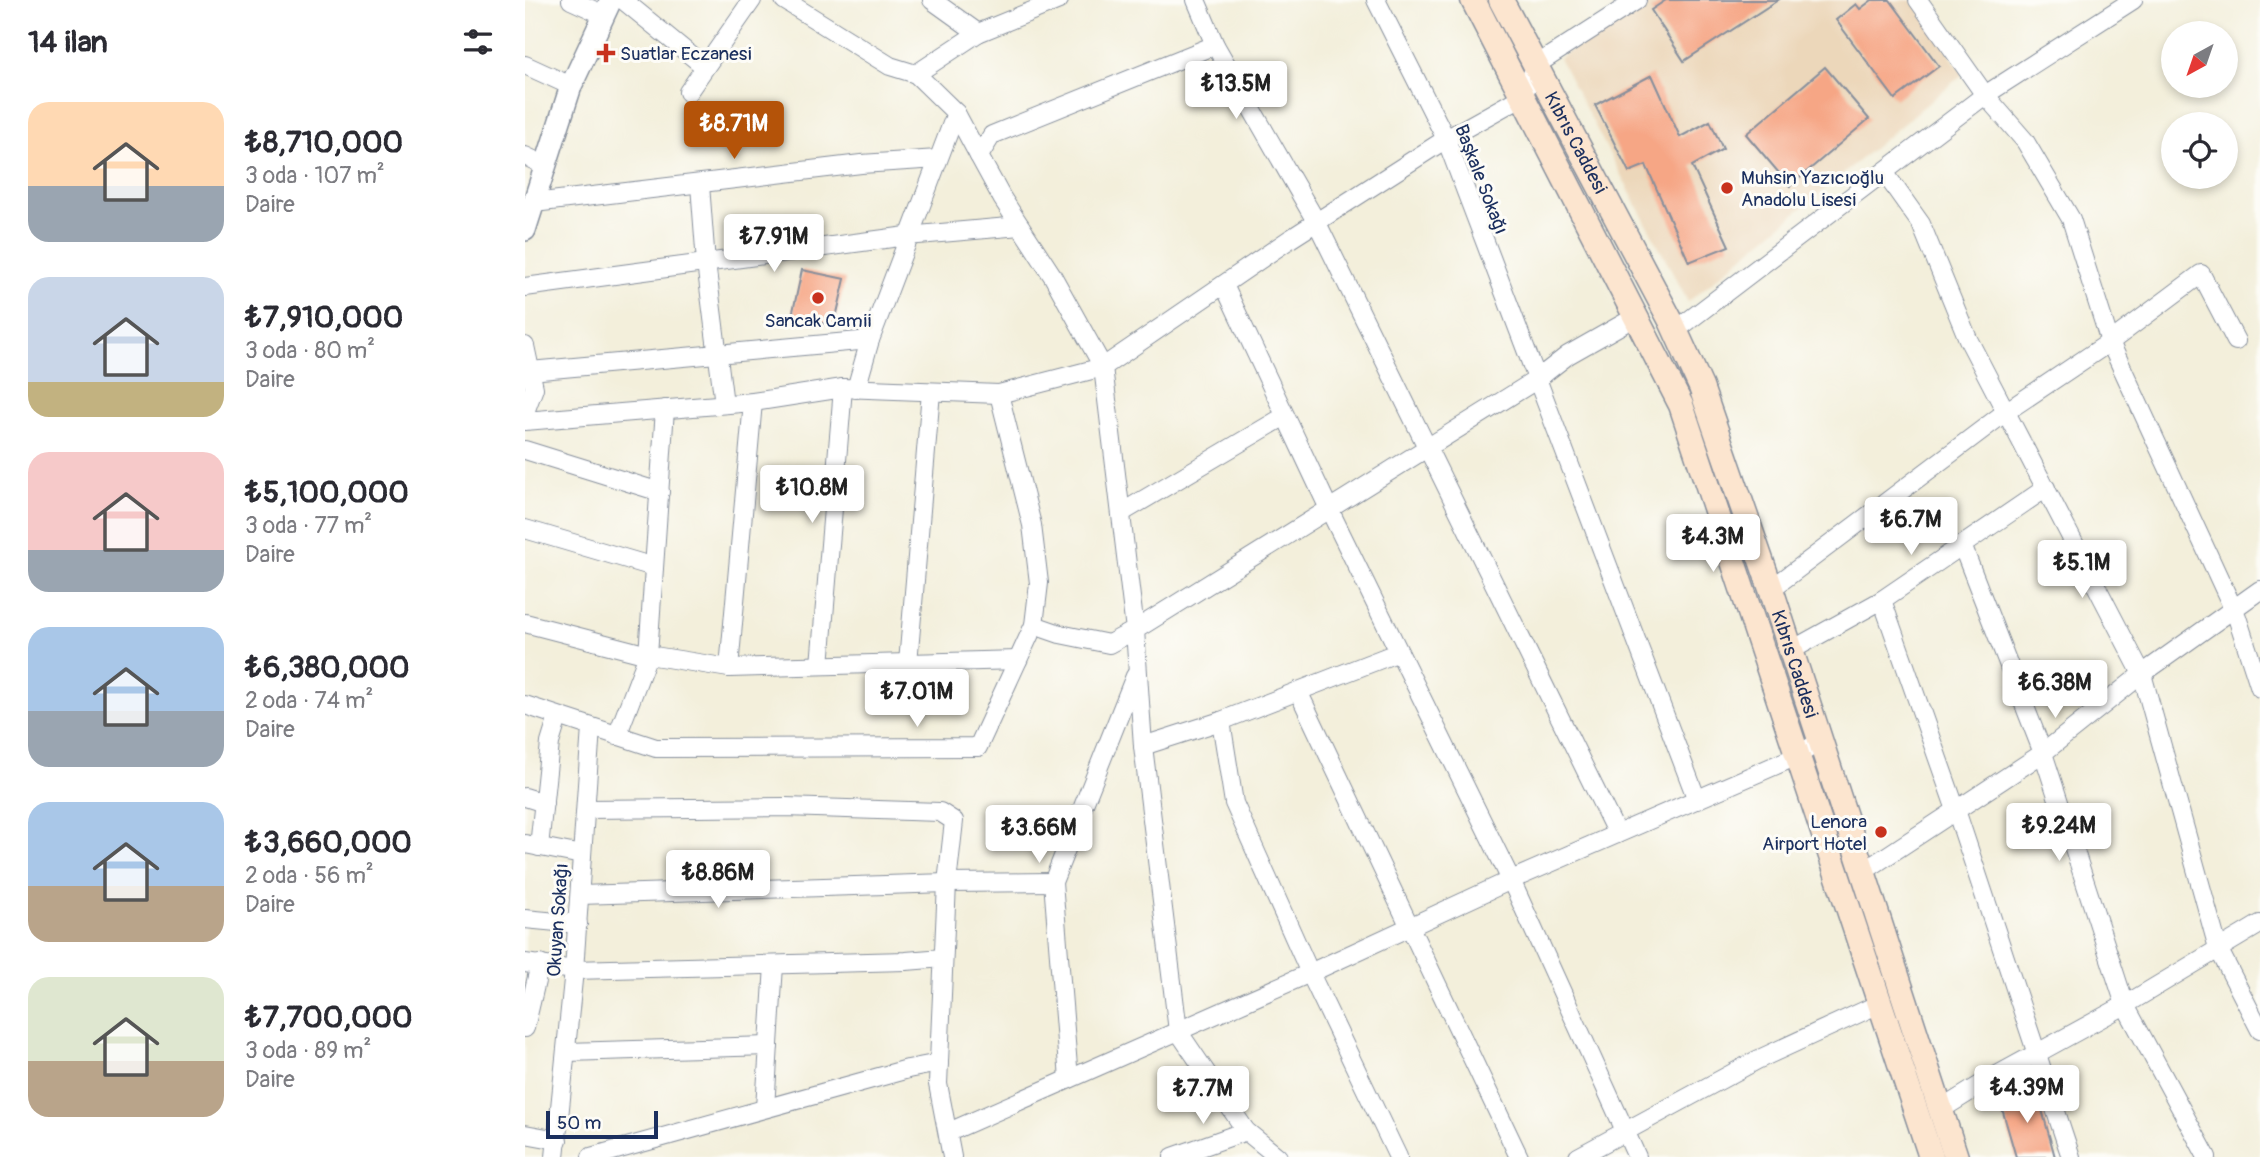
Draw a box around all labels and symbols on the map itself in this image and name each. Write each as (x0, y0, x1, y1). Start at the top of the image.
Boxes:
north arrow (2161, 21, 2238, 98)
place label: Suatlar Eczanesi (620, 42, 751, 66)
marker: Suatlar Eczanesi (598, 45, 614, 61)
pin: ₺13.5M (1179, 61, 1293, 121)
street label: Kıbrıs Caddesi (1539, 88, 1612, 198)
pin: ₺8.71M (677, 102, 791, 161)
street label: Başkale Sokağı (1449, 121, 1513, 238)
place label: Muhsin Yazıcıoğlu Anadolu Lisesi (1741, 166, 1884, 212)
marker: Muhsin Yazıcıoğlu Anadolu Lisesi (1719, 180, 1735, 196)
pin: ₺7.91M (717, 215, 831, 274)
marker: Sancak Camii (810, 290, 826, 306)
place label: Sancak Camii (765, 309, 871, 333)
pin: ₺10.8M (755, 466, 869, 525)
pin: ₺6.7M (1862, 498, 1960, 557)
pin: ₺4.3M (1664, 514, 1762, 574)
pin: ₺5.1M (2033, 540, 2131, 600)
street label: Kıbrıs Caddesi (1766, 607, 1823, 721)
pin: ₺6.38M (1998, 660, 2112, 720)
pin: ₺7.01M (860, 670, 974, 729)
pin: ₺9.24M (2002, 804, 2116, 863)
pin: ₺3.66M (982, 806, 1096, 865)
place label: Lenora Airport Hotel (1762, 810, 1867, 856)
marker: Lenora Airport Hotel (1873, 824, 1889, 840)
pin: ₺8.86M (661, 850, 775, 910)
street label: Okuyan Sokağı (542, 862, 574, 978)
pin: ₺7.7M (1154, 1066, 1252, 1126)
pin: ₺4.39M (1970, 1066, 2084, 1125)
scale bar (546, 1108, 658, 1140)

